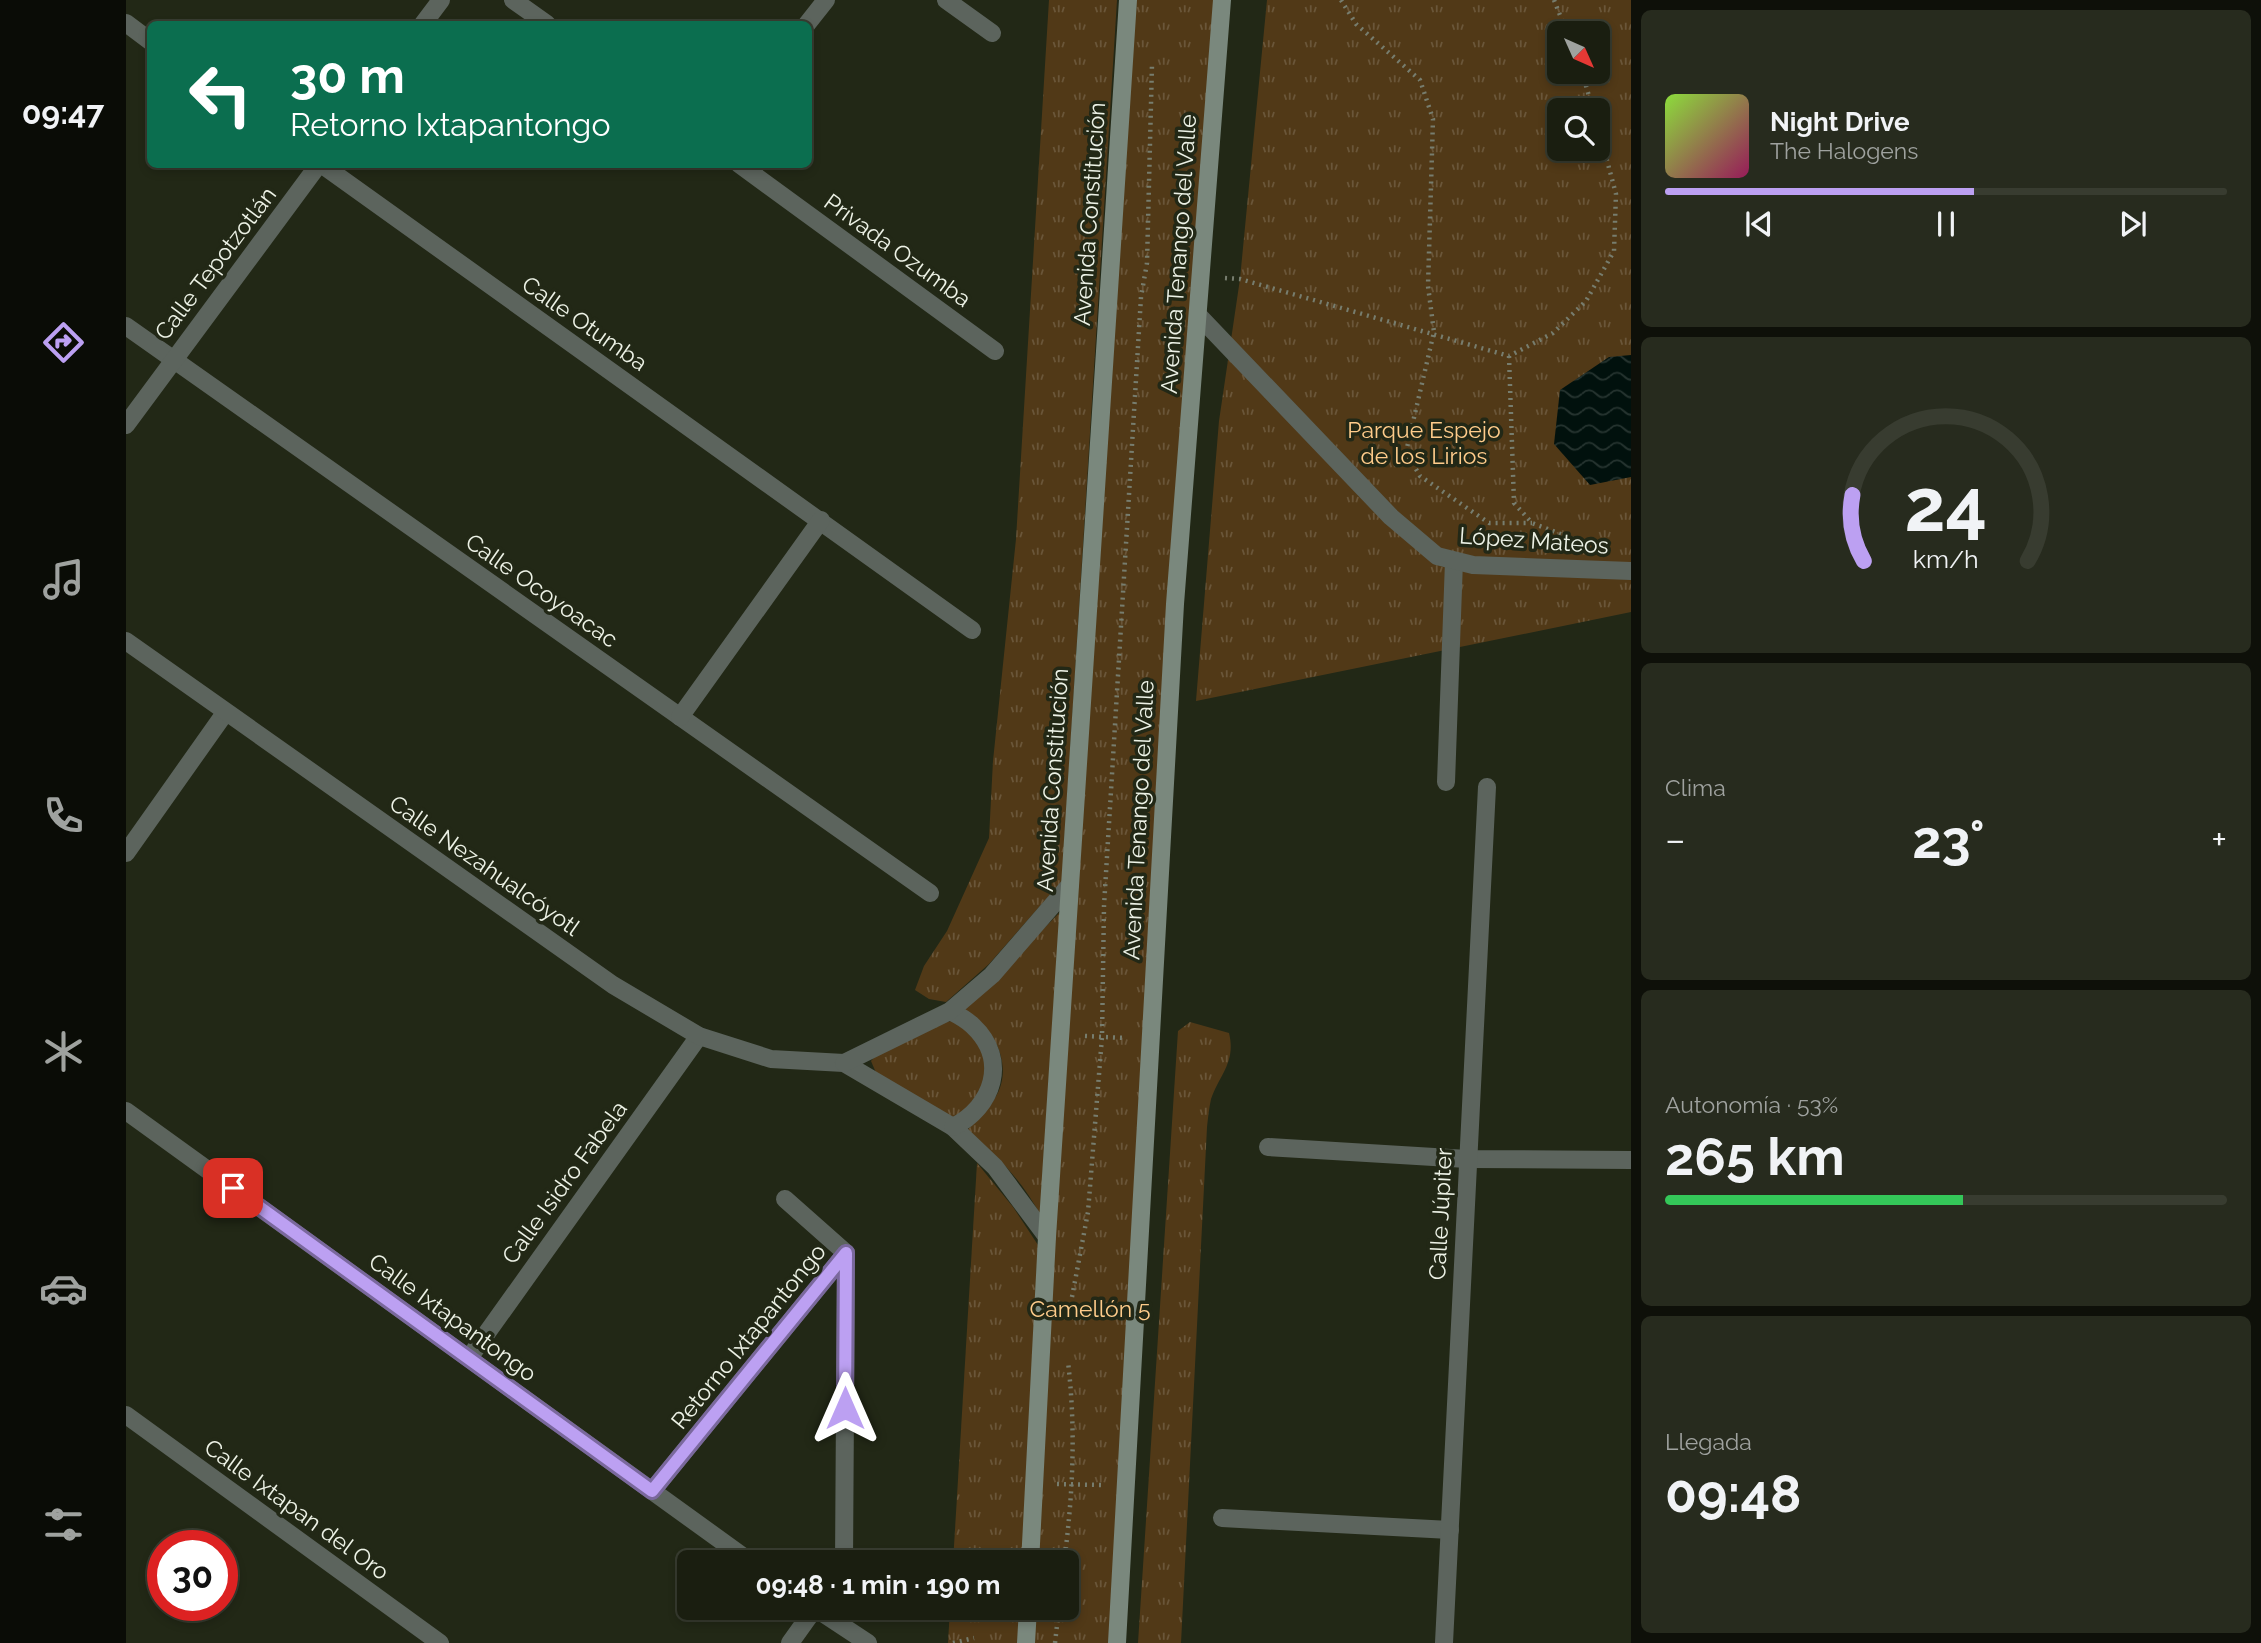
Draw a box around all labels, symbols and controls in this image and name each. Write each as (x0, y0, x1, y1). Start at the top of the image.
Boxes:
north arrow (1547, 21, 1610, 84)
map controls (1547, 21, 1610, 161)
text: 30 m (290, 47, 405, 104)
icon: left (175, 49, 266, 140)
text: 09:47 (22, 94, 104, 131)
button: search (1547, 98, 1610, 161)
street label: Avenida Constitución (1068, 101, 1110, 327)
text: Retorno Ixtapantongo (290, 106, 610, 143)
text: Night Drive (1770, 107, 1909, 137)
street label: Avenida Tenango del Valle (1155, 113, 1201, 395)
text: The Halogens (1770, 137, 1918, 164)
street label: Calle Tepotzotlán (149, 181, 281, 345)
street label: Privada Ozumba (819, 188, 977, 312)
icon: previous (1740, 205, 1778, 243)
icon: pause (1927, 205, 1965, 243)
icon: next (2114, 205, 2152, 243)
street label: Calle Otumba (517, 270, 653, 376)
icon: directions (39, 318, 88, 367)
park label: Parque Espejo de los Lirios (1347, 416, 1501, 469)
text: 24 (1905, 463, 1987, 548)
street label: López Mateos (1458, 521, 1610, 559)
street label: Calle Ocoyoacac (461, 528, 623, 652)
text: km/h (1913, 544, 1979, 574)
icon: music (39, 555, 88, 604)
street label: Avenida Constitución (1031, 667, 1073, 893)
street label: Avenida Tenango del Valle (1117, 679, 1159, 961)
text: Clima (1665, 774, 1726, 801)
street label: Calle Nezahualcóyotl (385, 789, 586, 941)
icon: phone (39, 791, 88, 840)
text: 23° (1912, 809, 1985, 870)
text: − (1665, 817, 1685, 862)
text: + (2211, 817, 2227, 862)
icon: climate (39, 1027, 88, 1076)
text: Autonomía · 53% (1665, 1091, 1838, 1118)
street label: Calle Isidro Fabela (496, 1095, 632, 1269)
text: 265 km (1665, 1126, 1845, 1187)
street label: Calle Júpiter (1423, 1147, 1457, 1281)
pin (203, 1158, 263, 1218)
icon: arrive (214, 1169, 252, 1207)
street label: Retorno Ixtapantongo (665, 1238, 831, 1434)
street label: Calle Ixtapantongo (364, 1247, 542, 1387)
icon: car (39, 1264, 88, 1313)
park label: Camellón 5 (1030, 1295, 1150, 1322)
position arrow (808, 1371, 882, 1445)
text: Llegada (1665, 1428, 1752, 1455)
street label: Calle Ixtapan del Oro (199, 1433, 395, 1585)
text: 09:48 (1665, 1463, 1802, 1524)
icon: filters (39, 1500, 88, 1549)
speed limit sign: 30 (147, 1530, 238, 1621)
text: 09:48 · 1 min · 190 m (755, 1570, 1001, 1600)

